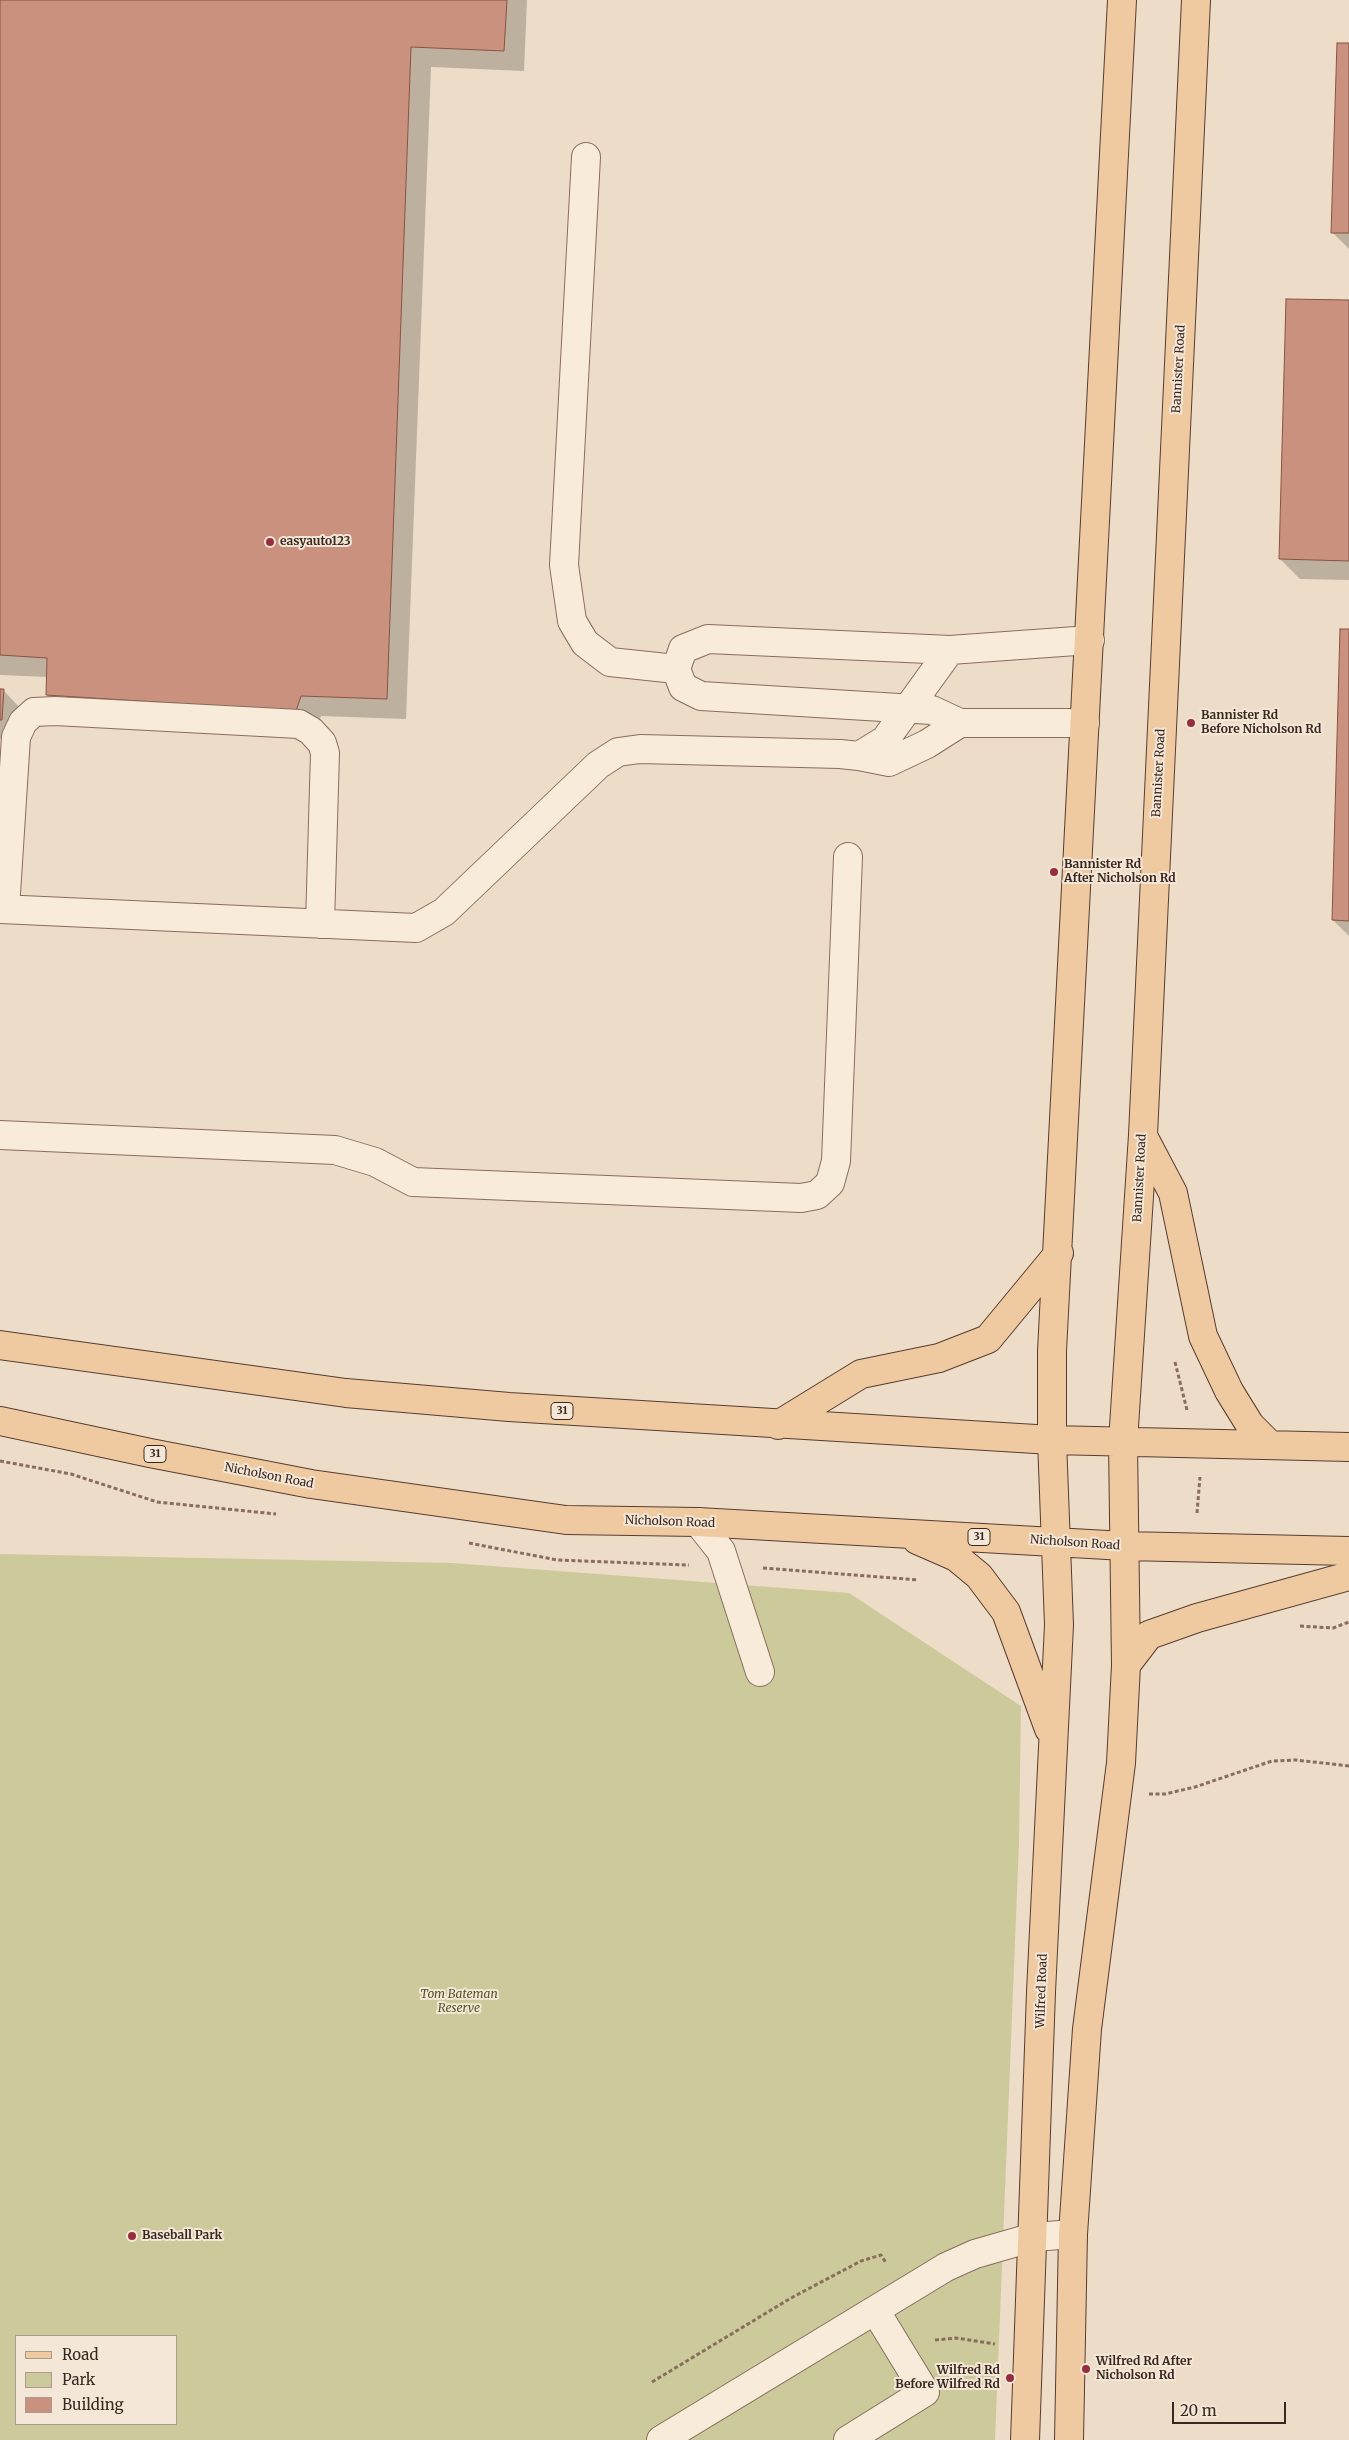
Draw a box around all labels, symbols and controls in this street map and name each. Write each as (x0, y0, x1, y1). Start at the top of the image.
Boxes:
street label: Bannister Road (1169, 324, 1189, 414)
place label: easyauto123 (280, 535, 351, 549)
marker: easyauto123 (264, 536, 276, 548)
place label: Bannister Rd Before Nicholson Rd (1201, 709, 1321, 737)
marker: Bannister Rd Before Nicholson Rd (1185, 717, 1197, 729)
street label: Bannister Road (1149, 728, 1169, 818)
place label: Bannister Rd After Nicholson Rd (1064, 858, 1176, 886)
marker: Bannister Rd After Nicholson Rd (1048, 866, 1060, 878)
street label: Bannister Road (1130, 1133, 1150, 1223)
road number: 31 (551, 1402, 573, 1420)
road number: 31 (144, 1446, 166, 1462)
street label: Nicholson Road (223, 1460, 315, 1492)
street label: Nicholson Road (625, 1513, 715, 1531)
road number: 31 (968, 1528, 990, 1545)
street label: Nicholson Road (1029, 1533, 1121, 1553)
street label: Wilfred Road (1033, 1953, 1051, 2029)
park label: Tom Bateman Reserve (420, 1988, 498, 2016)
place label: Baseball Park (142, 2229, 222, 2243)
marker: Baseball Park (126, 2230, 138, 2242)
legend (15, 2335, 178, 2425)
text: Road (62, 2345, 98, 2364)
place label: Wilfred Rd After Nicholson Rd (1096, 2355, 1192, 2383)
marker: Wilfred Rd After Nicholson Rd (1080, 2363, 1092, 2375)
place label: Wilfred Rd Before Wilfred Rd (895, 2364, 1000, 2392)
text: Park (62, 2370, 95, 2389)
marker: Wilfred Rd Before Wilfred Rd (1004, 2372, 1016, 2384)
scale bar (1174, 2392, 1288, 2424)
text: Building (62, 2395, 124, 2414)
text: 20 m (1180, 2401, 1217, 2420)

